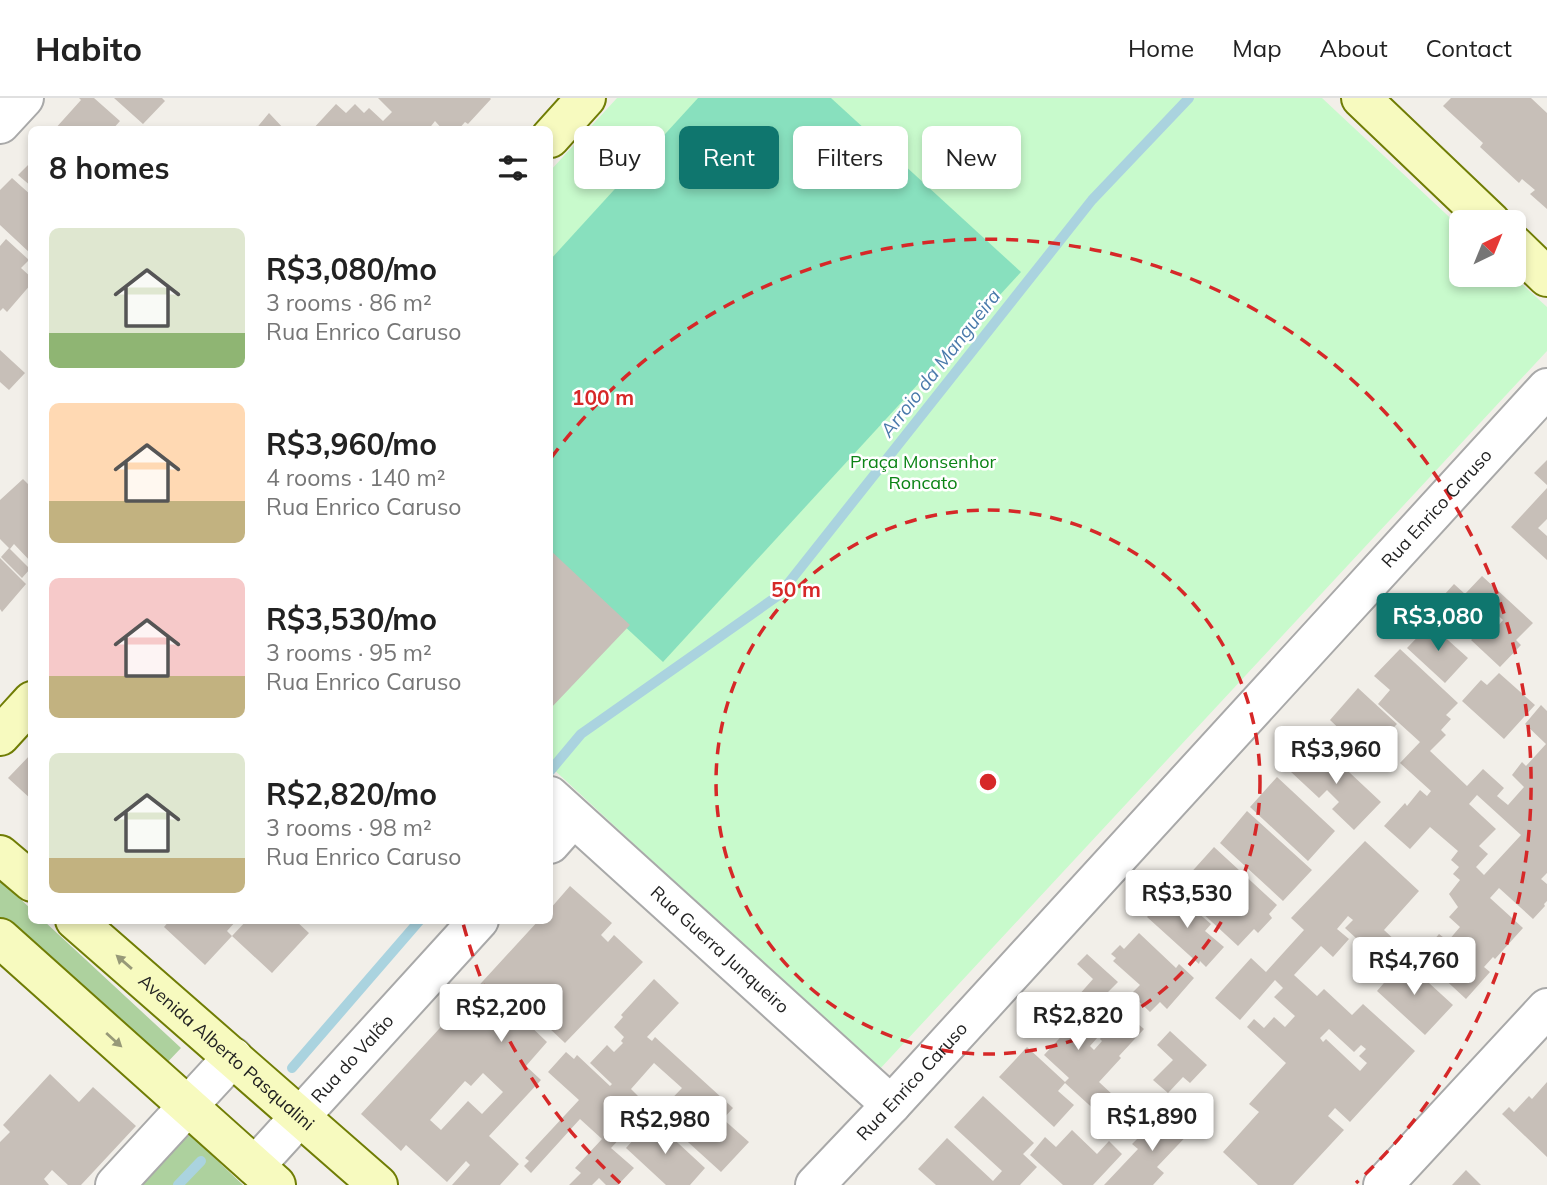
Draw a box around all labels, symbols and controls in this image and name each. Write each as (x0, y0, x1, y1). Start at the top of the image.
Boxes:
text: Habito (35, 28, 142, 69)
text: Home (1128, 33, 1194, 63)
text: Map (1232, 33, 1282, 63)
text: About (1320, 33, 1388, 63)
text: Contact (1426, 33, 1512, 63)
chip: Buy (574, 126, 665, 189)
chip: Rent (679, 126, 779, 189)
chip: Filters (793, 126, 908, 189)
chip: New (922, 126, 1021, 189)
text: 8 homes (49, 149, 170, 187)
icon: filters (494, 149, 532, 187)
north arrow (1449, 210, 1526, 287)
map controls (1449, 210, 1526, 287)
text: R$3,080/mo (266, 250, 437, 288)
icon: home (105, 256, 189, 340)
water label: Arroio da Mangueira (874, 284, 1005, 442)
text: 3 rooms · 86 m² (266, 288, 432, 317)
text: Rua Enrico Caruso (266, 317, 461, 346)
text: 100 m (572, 384, 634, 410)
text: R$3,960/mo (266, 425, 437, 463)
icon: home (105, 431, 189, 515)
street label: Rua Enrico Caruso (1376, 444, 1497, 572)
park label: Praça Monsenhor Roncato (850, 450, 996, 494)
text: 4 rooms · 140 m² (266, 463, 446, 492)
text: Rua Enrico Caruso (266, 492, 461, 521)
text: 50 m (771, 576, 821, 602)
pin: R$3,080 (1373, 594, 1503, 653)
text: R$3,530/mo (266, 600, 437, 638)
text: R$3,080 (1393, 601, 1483, 630)
icon: home (105, 606, 189, 690)
text: 3 rooms · 95 m² (266, 638, 432, 667)
text: Rua Enrico Caruso (266, 667, 461, 696)
pin: R$3,960 (1271, 726, 1401, 786)
text: R$3,960 (1291, 734, 1381, 763)
centre of rings (976, 770, 1000, 794)
text: R$2,820/mo (266, 775, 437, 813)
icon: home (105, 781, 189, 865)
text: 3 rooms · 98 m² (266, 813, 432, 842)
text: Rua Enrico Caruso (266, 842, 461, 871)
pin: R$3,530 (1122, 870, 1252, 930)
text: R$3,530 (1142, 878, 1232, 907)
street label: Rua Guerra Junqueiro (646, 881, 794, 1018)
pin: R$4,760 (1349, 937, 1479, 997)
text: R$4,760 (1369, 945, 1459, 974)
one-way arrow (115, 954, 133, 970)
street label: Avenida Alberto Pasqualini (134, 969, 319, 1135)
pin: R$2,200 (436, 984, 566, 1044)
text: R$2,200 (456, 992, 546, 1021)
pin: R$2,820 (1013, 992, 1143, 1052)
text: R$2,820 (1033, 1000, 1123, 1029)
street label: Rua do Valão (306, 1009, 398, 1108)
street label: Rua Enrico Caruso (851, 1017, 972, 1145)
one-way arrow (105, 1032, 123, 1048)
pin: R$1,890 (1087, 1094, 1217, 1153)
pin: R$2,980 (600, 1096, 730, 1156)
text: R$1,890 (1107, 1101, 1197, 1130)
text: R$2,980 (620, 1104, 710, 1133)

